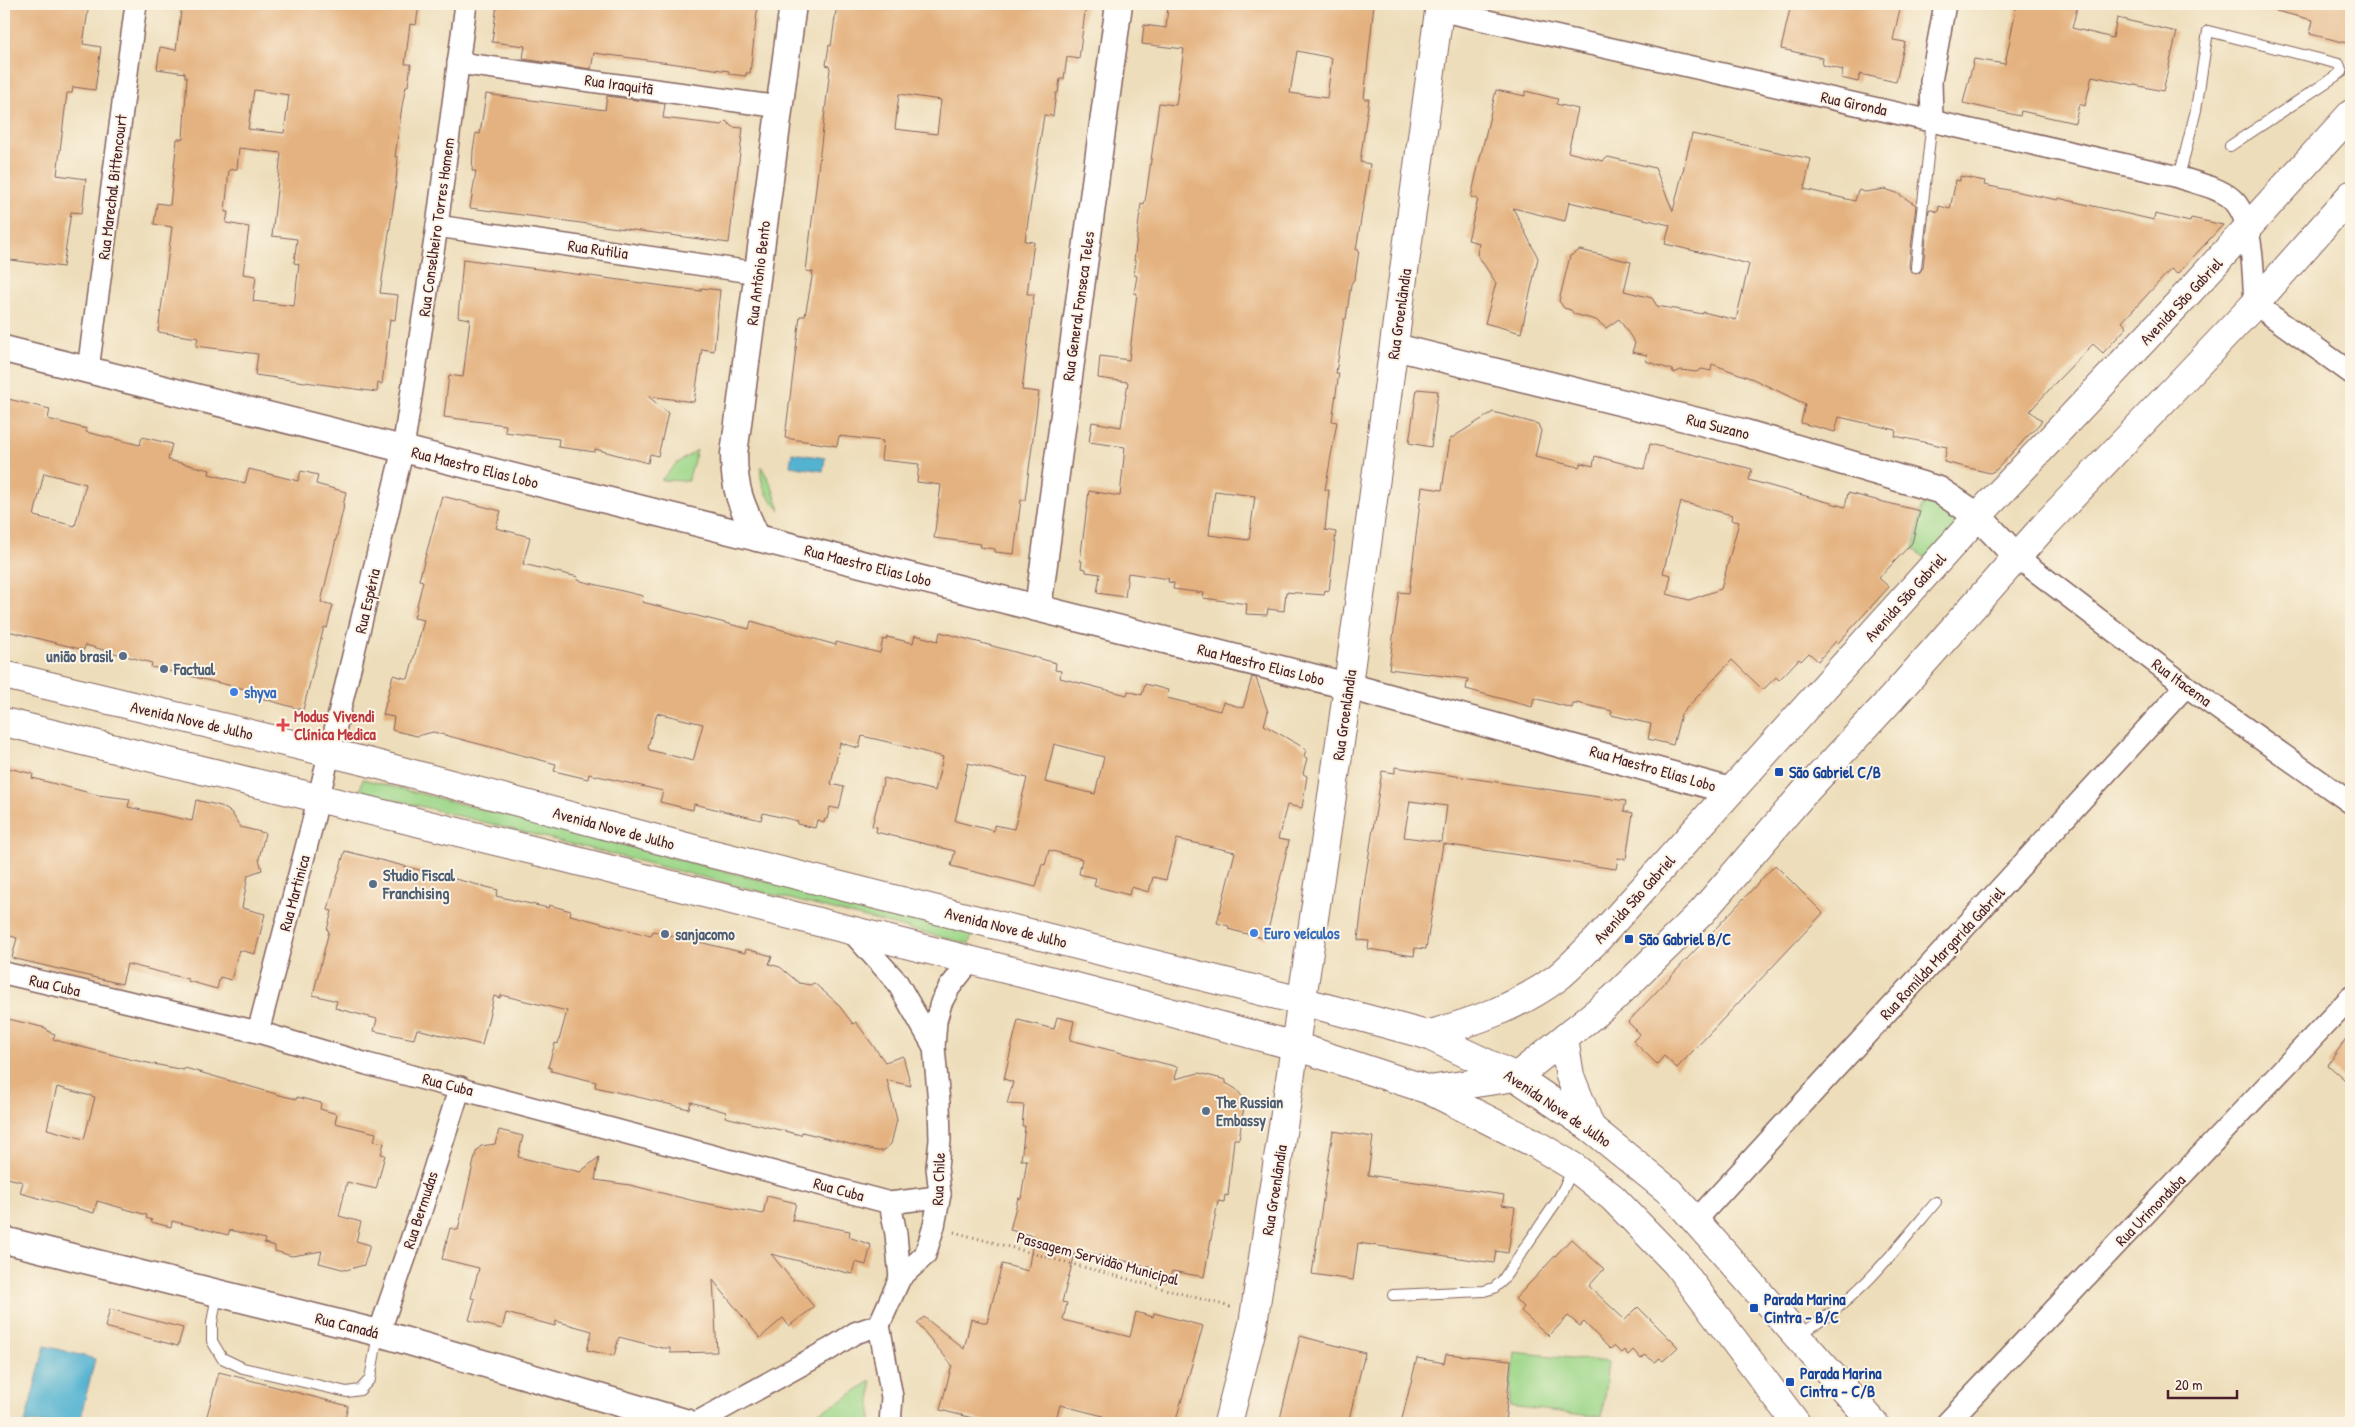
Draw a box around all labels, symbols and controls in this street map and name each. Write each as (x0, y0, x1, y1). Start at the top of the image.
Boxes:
street label: Rua Iraquitã (583, 68, 655, 100)
street label: Rua Gironda (1819, 85, 1889, 121)
street label: Rua Marechal Bittencourt (92, 113, 132, 261)
street label: Rua Conselheiro Torres Homem (413, 136, 459, 318)
street label: Rua Antônio Bento (741, 219, 775, 327)
street label: Rua General Fonseca Teles (1057, 230, 1099, 382)
street label: Rua Rutilia (567, 234, 629, 264)
street label: Avenida São Gabriel (2135, 252, 2228, 350)
street label: Rua Groenlândia (1382, 267, 1416, 361)
street label: Rua Suzano (1684, 408, 1752, 445)
street label: Rua Maestro Elias Lobo (409, 441, 541, 494)
street label: Rua Maestro Elias Lobo (802, 539, 934, 592)
street label: Avenida São Gabriel (1859, 547, 1951, 646)
street label: Rua Espéria (349, 566, 385, 636)
street label: Rua Maestro Elias Lobo (1195, 638, 1327, 691)
place label: união brasil (46, 645, 114, 667)
marker: união brasil (117, 650, 129, 662)
street label: Rua Itacema (2148, 653, 2216, 711)
place label: Factual (173, 658, 216, 680)
marker: Factual (158, 663, 170, 675)
street label: Rua Groenlândia (1327, 668, 1361, 762)
place label: shyva (244, 681, 277, 704)
marker: shyva (228, 686, 240, 698)
street label: Avenida Nove de Julho (129, 695, 256, 745)
place label: Modus Vivendi Clínica Medica (294, 705, 377, 745)
marker: Modus Vivendi Clínica Medica (276, 718, 290, 732)
street label: Rua Maestro Elias Lobo (1587, 739, 1719, 797)
place label: São Gabriel C/B (1789, 761, 1881, 783)
marker: São Gabriel C/B (1773, 766, 1785, 778)
street label: Avenida Nove de Julho (551, 801, 678, 855)
street label: Avenida São Gabriel (1588, 849, 1680, 948)
street label: Rua Martinica (273, 853, 315, 933)
place label: Studio Fiscal Franchising (382, 864, 455, 905)
marker: Studio Fiscal Franchising (367, 878, 379, 890)
street label: Rua Romilda Margarida Gabriel (1874, 881, 2010, 1024)
street label: Avenida Nove de Julho (943, 901, 1070, 953)
place label: Euro veículos (1264, 922, 1340, 944)
place label: sanjacomo (675, 923, 735, 945)
marker: Euro veículos (1248, 927, 1260, 939)
marker: sanjacomo (659, 928, 671, 940)
place label: São Gabriel B/C (1639, 928, 1731, 950)
marker: São Gabriel B/C (1623, 933, 1635, 945)
street label: Rua Cuba (27, 968, 83, 1002)
street label: Avenida Nove de Julho (1500, 1064, 1616, 1152)
street label: Rua Cuba (420, 1067, 476, 1101)
place label: The Russian Embassy (1215, 1091, 1283, 1132)
marker: The Russian Embassy (1200, 1105, 1212, 1117)
street label: Rua Groenlândia (1256, 1143, 1292, 1237)
street label: Rua Chile (926, 1151, 950, 1206)
street label: Rua Bermudas (397, 1168, 443, 1252)
street label: Rua Urimonduba (2110, 1169, 2190, 1251)
street label: Rua Cuba (811, 1172, 867, 1206)
street label: Passagem Servidão Municipal (1014, 1226, 1182, 1290)
place label: Parada Marina Cintra - B/C (1764, 1288, 1846, 1328)
marker: Parada Marina Cintra - B/C (1748, 1302, 1760, 1314)
street label: Rua Canadá (313, 1307, 381, 1343)
place label: Parada Marina Cintra - C/B (1800, 1362, 1882, 1402)
scale bar (2168, 1367, 2236, 1399)
text: 20 m (2175, 1374, 2202, 1395)
marker: Parada Marina Cintra - C/B (1784, 1376, 1796, 1388)

